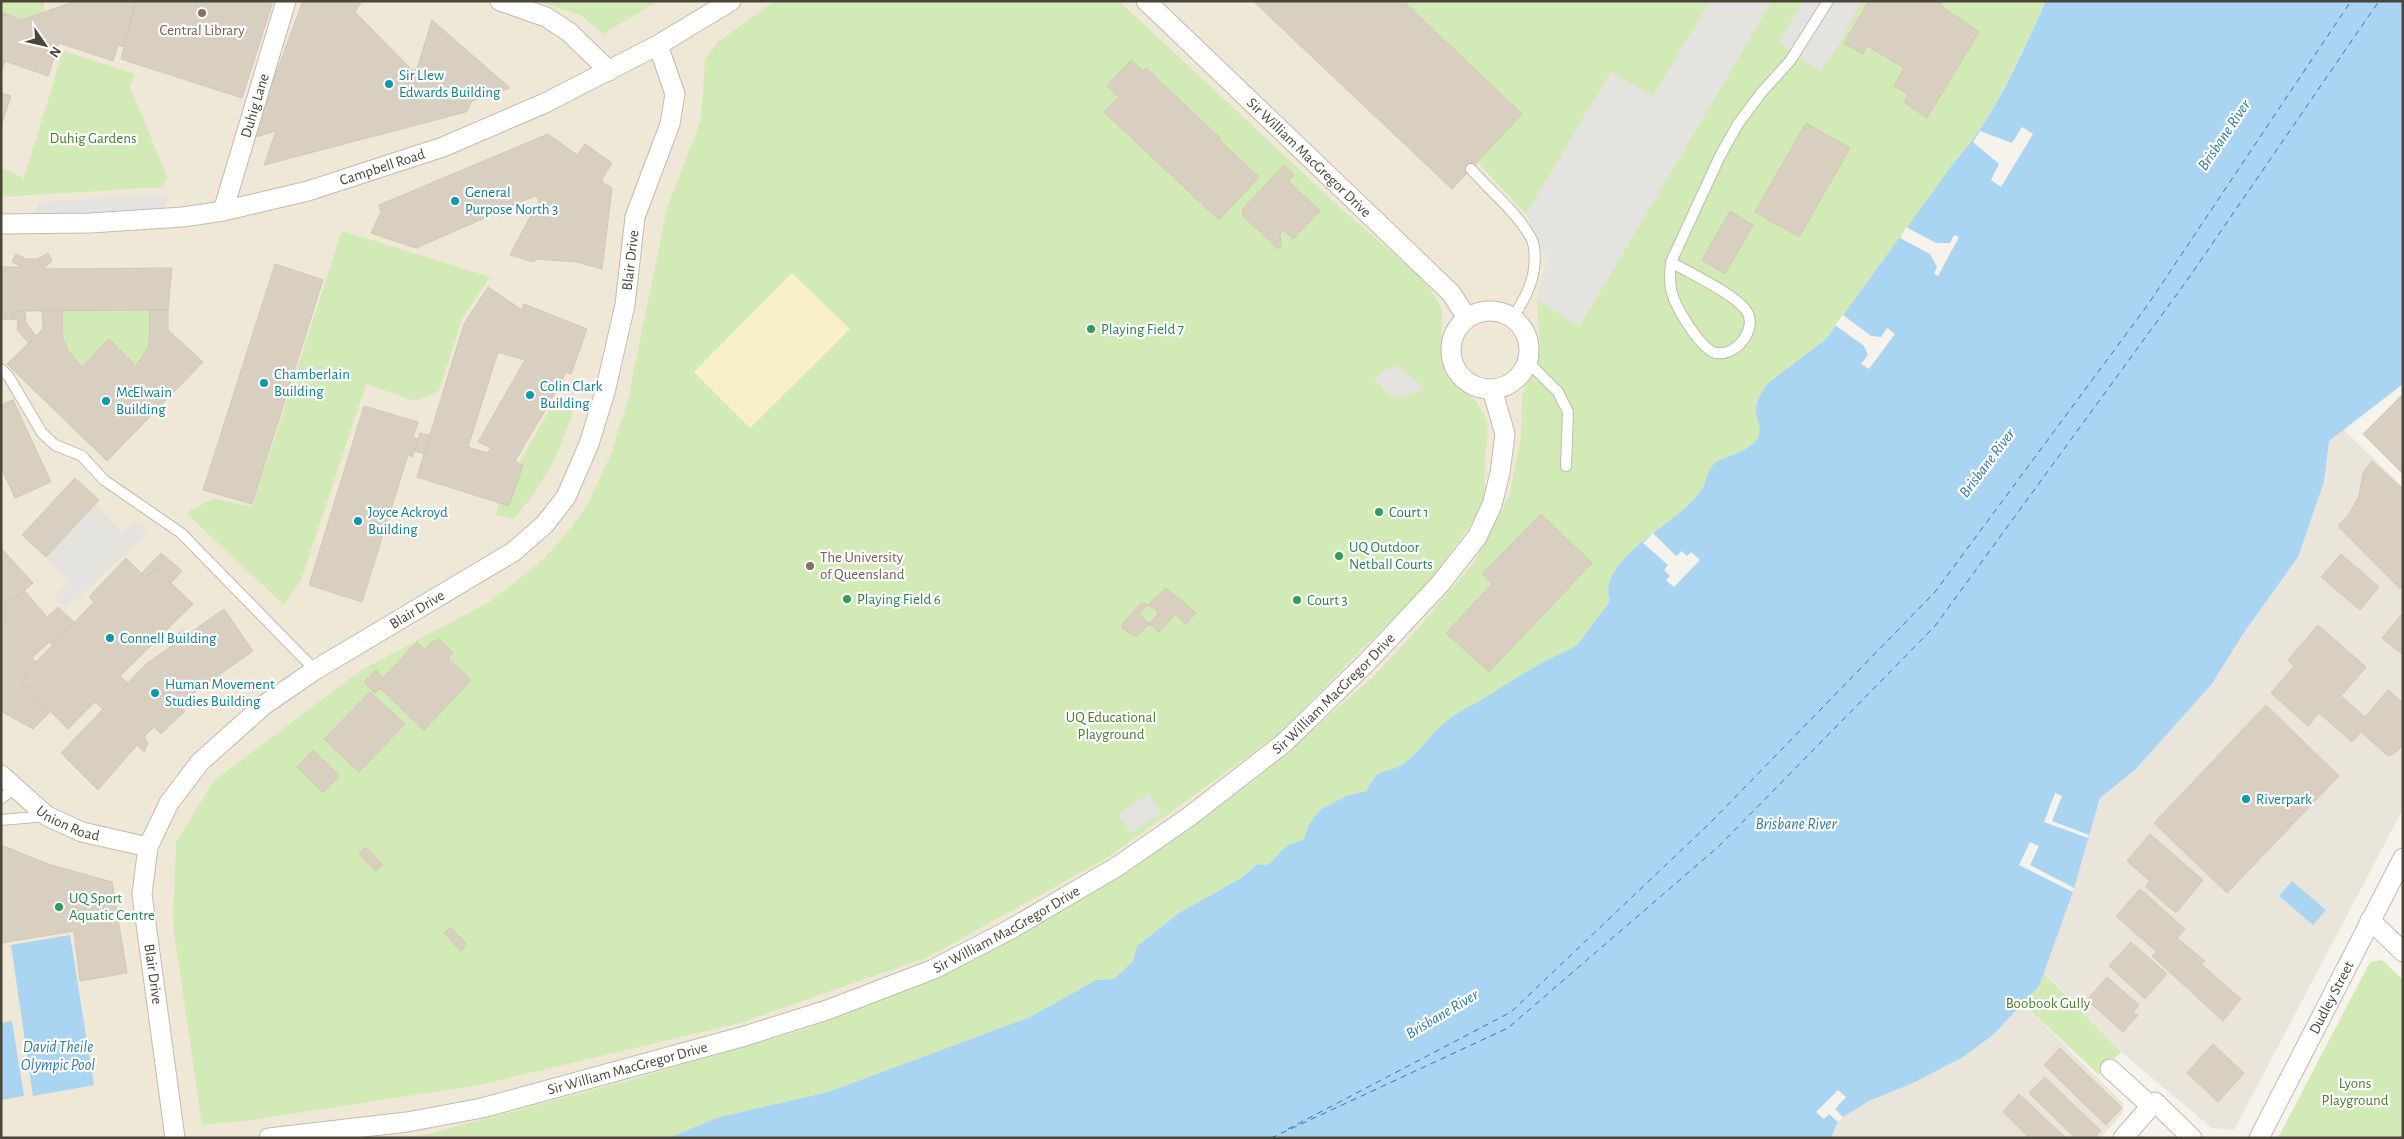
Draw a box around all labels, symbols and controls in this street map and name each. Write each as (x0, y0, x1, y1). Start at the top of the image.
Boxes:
marker: Central Library (196, 7, 208, 19)
north arrow (20, 20, 70, 70)
place label: Central Library (159, 23, 245, 38)
text: N (46, 44, 63, 60)
place label: Sir Llew Edwards Building (399, 68, 501, 100)
street label: Duhig Lane (238, 72, 271, 140)
marker: Sir Llew Edwards Building (383, 78, 395, 90)
street label: Sir William MacGregor Drive (1244, 95, 1374, 220)
water label: Brisbane River (2195, 96, 2254, 173)
park label: Duhig Gardens (50, 131, 137, 146)
street label: Campbell Road (338, 146, 427, 188)
place label: General Purpose North 3 (465, 185, 558, 217)
marker: General Purpose North 3 (449, 195, 461, 207)
street label: Blair Drive (619, 229, 641, 291)
place label: Playing Field 7 (1101, 322, 1184, 337)
marker: Playing Field 7 (1085, 323, 1097, 335)
place label: Chamberlain Building (274, 367, 350, 399)
marker: Chamberlain Building (258, 377, 270, 389)
place label: Colin Clark Building (540, 379, 603, 411)
place label: McElwain Building (116, 385, 172, 417)
marker: Colin Clark Building (524, 389, 536, 401)
marker: McElwain Building (100, 395, 112, 407)
water label: Brisbane River (1956, 425, 2018, 500)
place label: Joyce Ackroyd Building (368, 505, 448, 537)
place label: Court 1 (1389, 505, 1429, 520)
marker: Court 1 (1373, 506, 1385, 518)
marker: Joyce Ackroyd Building (352, 515, 364, 527)
place label: UQ Outdoor Netball Courts (1349, 540, 1433, 572)
place label: The University of Queensland (820, 550, 905, 582)
marker: UQ Outdoor Netball Courts (1333, 550, 1345, 562)
marker: The University of Queensland (804, 560, 816, 572)
street label: Blair Drive (387, 587, 447, 631)
place label: Playing Field 6 (857, 592, 941, 607)
marker: Playing Field 6 (841, 593, 853, 605)
place label: Court 3 (1307, 593, 1348, 608)
marker: Court 3 (1291, 594, 1303, 606)
street label: Sir William MacGregor Drive (1269, 630, 1398, 757)
place label: Connell Building (120, 631, 217, 646)
marker: Connell Building (104, 632, 116, 644)
place label: Human Movement Studies Building (165, 677, 275, 709)
marker: Human Movement Studies Building (149, 687, 161, 699)
park label: UQ Educational Playground (1066, 710, 1156, 742)
place label: Riverpark (2256, 792, 2312, 807)
marker: Riverpark (2240, 793, 2252, 805)
street label: Union Road (33, 803, 101, 843)
water label: Brisbane River (1755, 816, 1837, 832)
street label: Sir William MacGregor Drive (930, 883, 1082, 976)
place label: UQ Sport Aquatic Centre (69, 891, 155, 923)
marker: UQ Sport Aquatic Centre (53, 901, 65, 913)
street label: Blair Drive (141, 943, 165, 1005)
street label: Dudley Street (2306, 958, 2356, 1037)
water label: Brisbane River (1403, 986, 1482, 1042)
park label: Boobook Gully (2006, 996, 2091, 1011)
water label: David Theile Olympic Pool (21, 1039, 95, 1074)
street label: Sir William MacGregor Drive (546, 1039, 709, 1097)
park label: Lyons Playground (2322, 1076, 2389, 1108)

